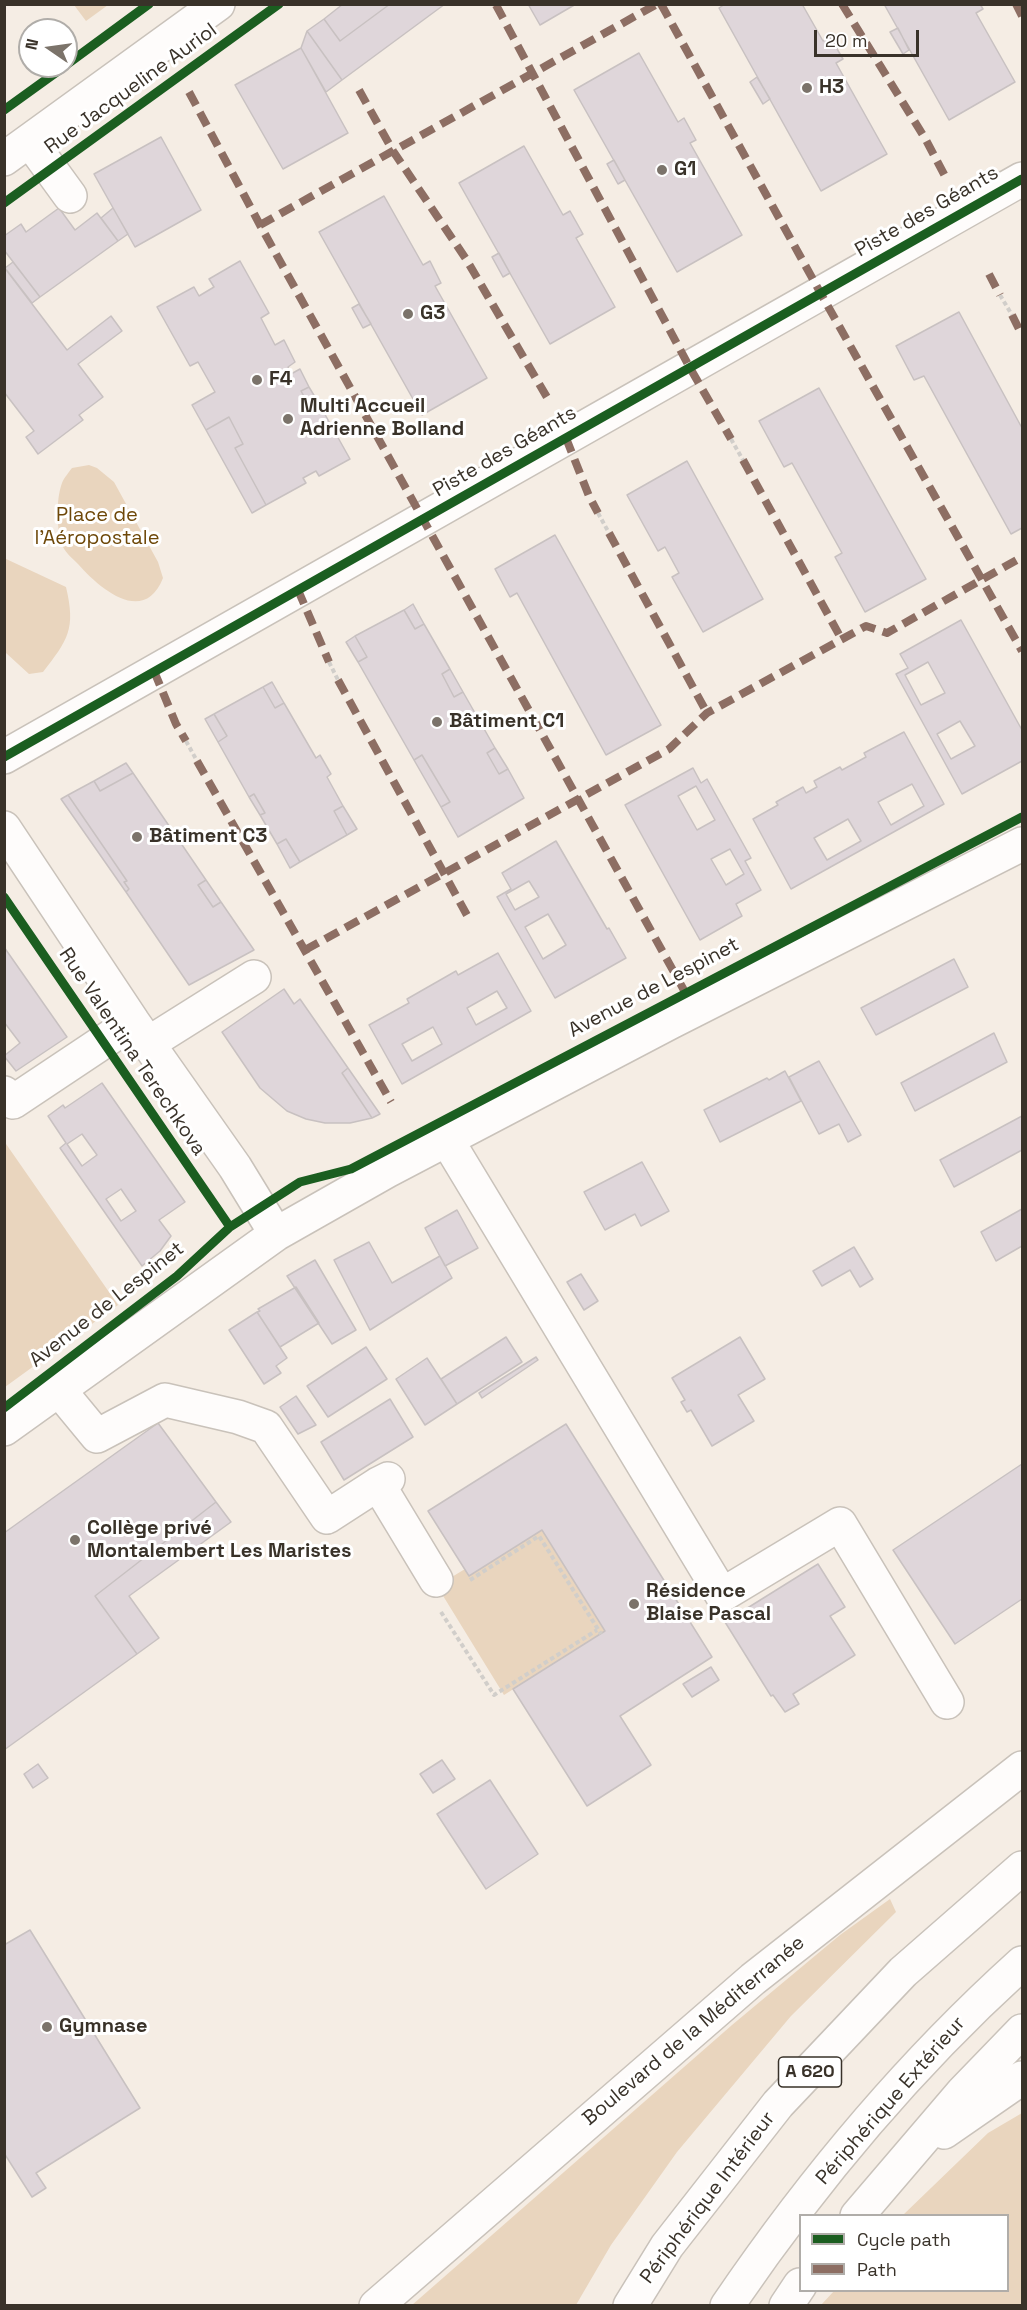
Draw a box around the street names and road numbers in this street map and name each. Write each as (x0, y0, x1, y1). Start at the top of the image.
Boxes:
street label: Rue Jacqueline Auriol (40, 18, 222, 160)
street label: Piste des Géants (851, 161, 1003, 263)
street label: Piste des Géants (429, 401, 581, 503)
street label: Avenue de Lespinet (565, 933, 743, 1043)
street label: Rue Valentina Terechkova (53, 943, 211, 1161)
street label: Avenue de Lespinet (25, 1237, 189, 1373)
street label: Boulevard de la Méditerranée (578, 1931, 810, 2131)
street label: Périphérique Extérieur (811, 2012, 971, 2190)
road number: A 620 (778, 2057, 842, 2087)
street label: Périphérique Intérieur (635, 2107, 781, 2289)

